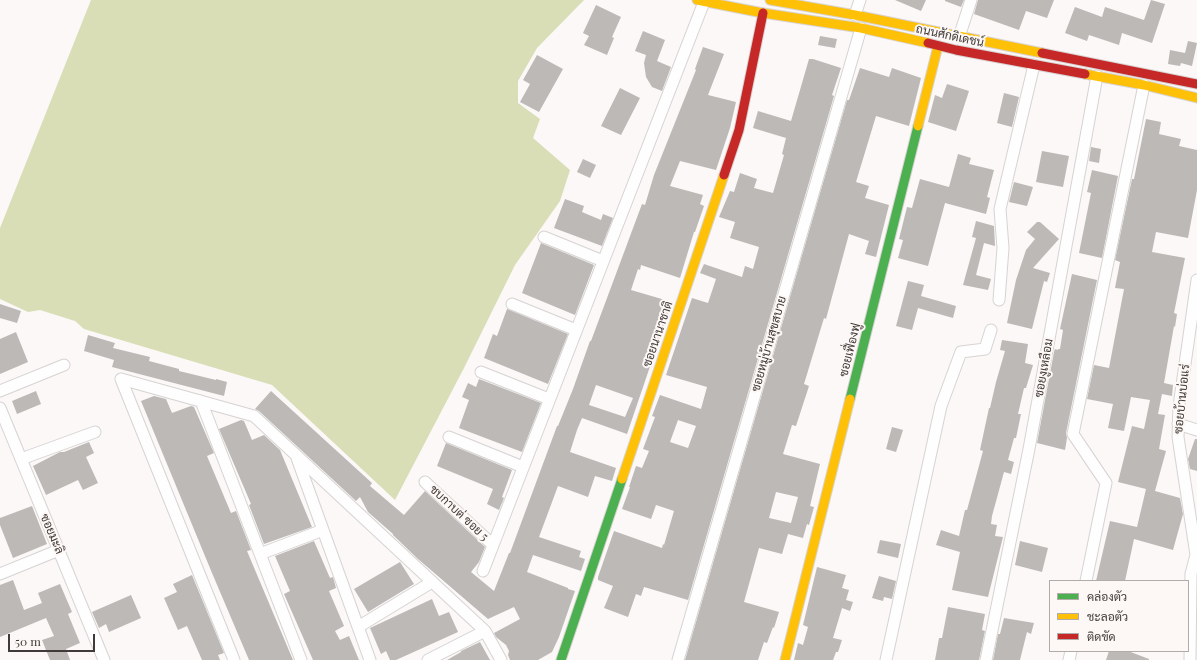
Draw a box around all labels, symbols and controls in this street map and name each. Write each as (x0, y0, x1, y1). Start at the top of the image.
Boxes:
street label: ถนนศักดิเดชน์ (915, 22, 985, 50)
street label: ซอยหมู่บ้านสุขสบาย (748, 294, 790, 394)
street label: ซอยนานาชาติ (640, 299, 676, 369)
street label: ซอยเฟื่องฟู (836, 322, 864, 378)
street label: ซอยงูเหลือม (1032, 337, 1056, 399)
street label: ซอยบ้านบ่อแร่ (1171, 363, 1193, 435)
street label: ชบกาบต่ ซอย 5 (427, 482, 491, 544)
street label: ซอยมะลิ (37, 512, 67, 556)
legend (1049, 580, 1189, 652)
text: คล่องตัว (1087, 588, 1127, 604)
text: ชะลอตัว (1087, 608, 1128, 624)
scale bar (10, 626, 97, 652)
text: ติดขัด (1087, 628, 1116, 644)
text: 50 m (15, 633, 41, 649)

